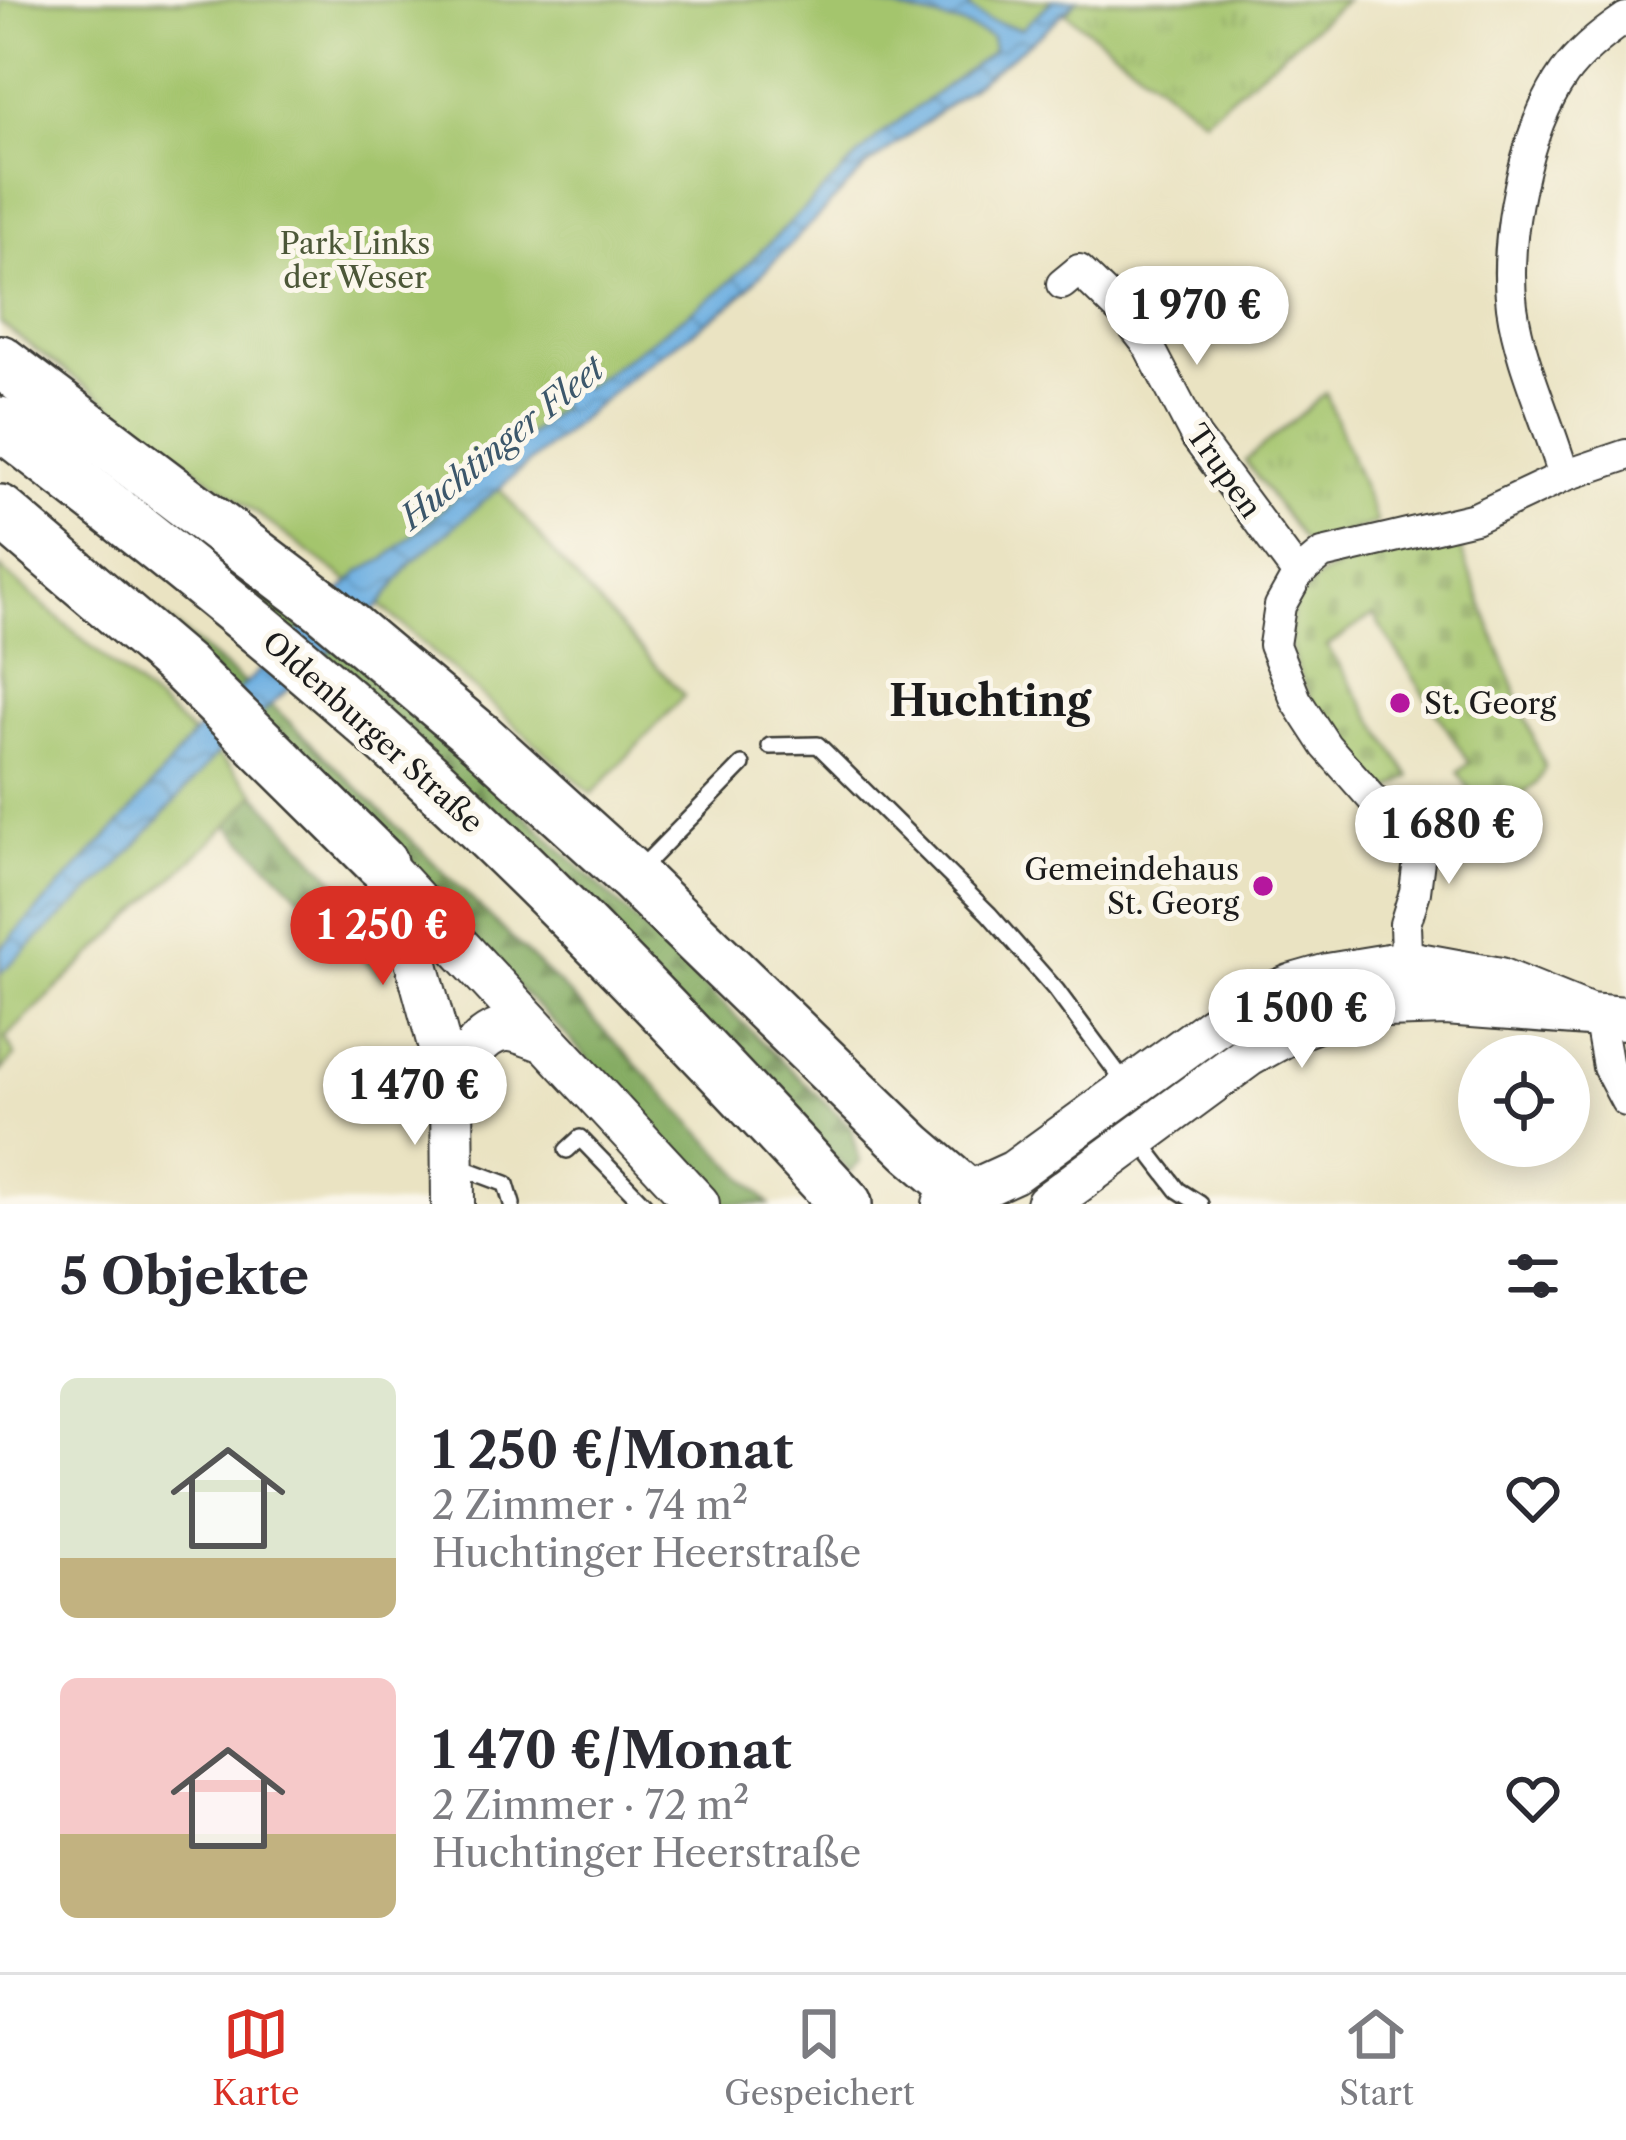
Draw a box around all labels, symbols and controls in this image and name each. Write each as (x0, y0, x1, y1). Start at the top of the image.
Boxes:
park label: Park Links der Weser (280, 225, 430, 296)
pin: 1 970 € (1086, 266, 1308, 368)
text: 1 970 € (1132, 281, 1262, 329)
water label: Huchtinger Fleet (389, 347, 614, 540)
street label: Trupen (1178, 417, 1270, 525)
street label: Oldenburger Straße (255, 623, 491, 841)
district label: Huchting (889, 675, 1092, 727)
place label: St. Georg (1424, 685, 1556, 722)
marker: St. Georg (1387, 690, 1413, 716)
pin: 1 680 € (1338, 785, 1560, 887)
text: 1 680 € (1382, 800, 1516, 848)
place label: Gemeindehaus St. Georg (1024, 851, 1239, 922)
marker: Gemeindehaus St. Georg (1250, 873, 1276, 899)
pin: 1 250 € (272, 886, 494, 988)
text: 1 250 € (317, 901, 449, 949)
pin: 1 500 € (1191, 969, 1413, 1071)
text: 1 500 € (1235, 984, 1369, 1032)
map controls (1458, 1035, 1590, 1167)
button: locate (1458, 1035, 1590, 1167)
pin: 1 470 € (304, 1046, 526, 1148)
text: 1 470 € (350, 1061, 480, 1109)
icon: filters (1500, 1243, 1566, 1309)
text: 5 Objekte (60, 1245, 309, 1307)
text: 1 250 €/Monat (432, 1419, 793, 1481)
icon: home (156, 1426, 300, 1570)
icon: heart (1500, 1465, 1566, 1531)
text: 2 Zimmer · 74 m² (432, 1481, 748, 1529)
text: Huchtinger Heerstraße (432, 1529, 861, 1577)
text: 1 470 €/Monat (432, 1719, 792, 1781)
icon: home (156, 1726, 300, 1870)
icon: heart (1500, 1765, 1566, 1831)
text: 2 Zimmer · 72 m² (432, 1781, 749, 1829)
text: Huchtinger Heerstraße (432, 1829, 861, 1877)
tab: Karte (212, 2001, 299, 2114)
tab: Gespeichert (724, 2001, 915, 2114)
tab: Start (1339, 2001, 1414, 2114)

